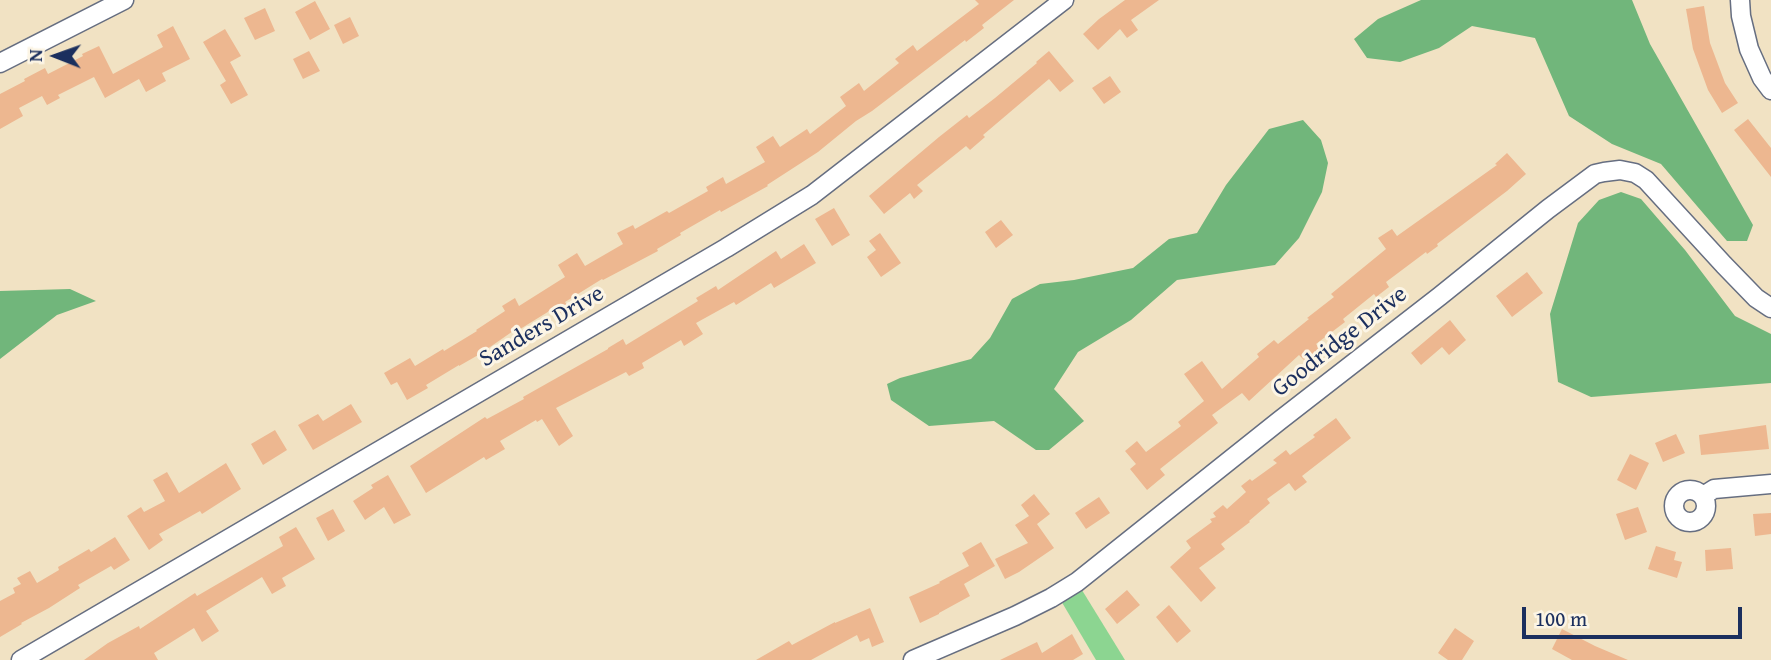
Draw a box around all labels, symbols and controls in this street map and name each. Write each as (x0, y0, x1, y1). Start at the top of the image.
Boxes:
north arrow (21, 21, 91, 91)
text: N (21, 49, 49, 62)
street label: Sanders Drive (475, 280, 609, 374)
street label: Goodridge Drive (1267, 280, 1413, 404)
scale bar (1526, 594, 1746, 638)
text: 100 m (1535, 603, 1587, 634)

